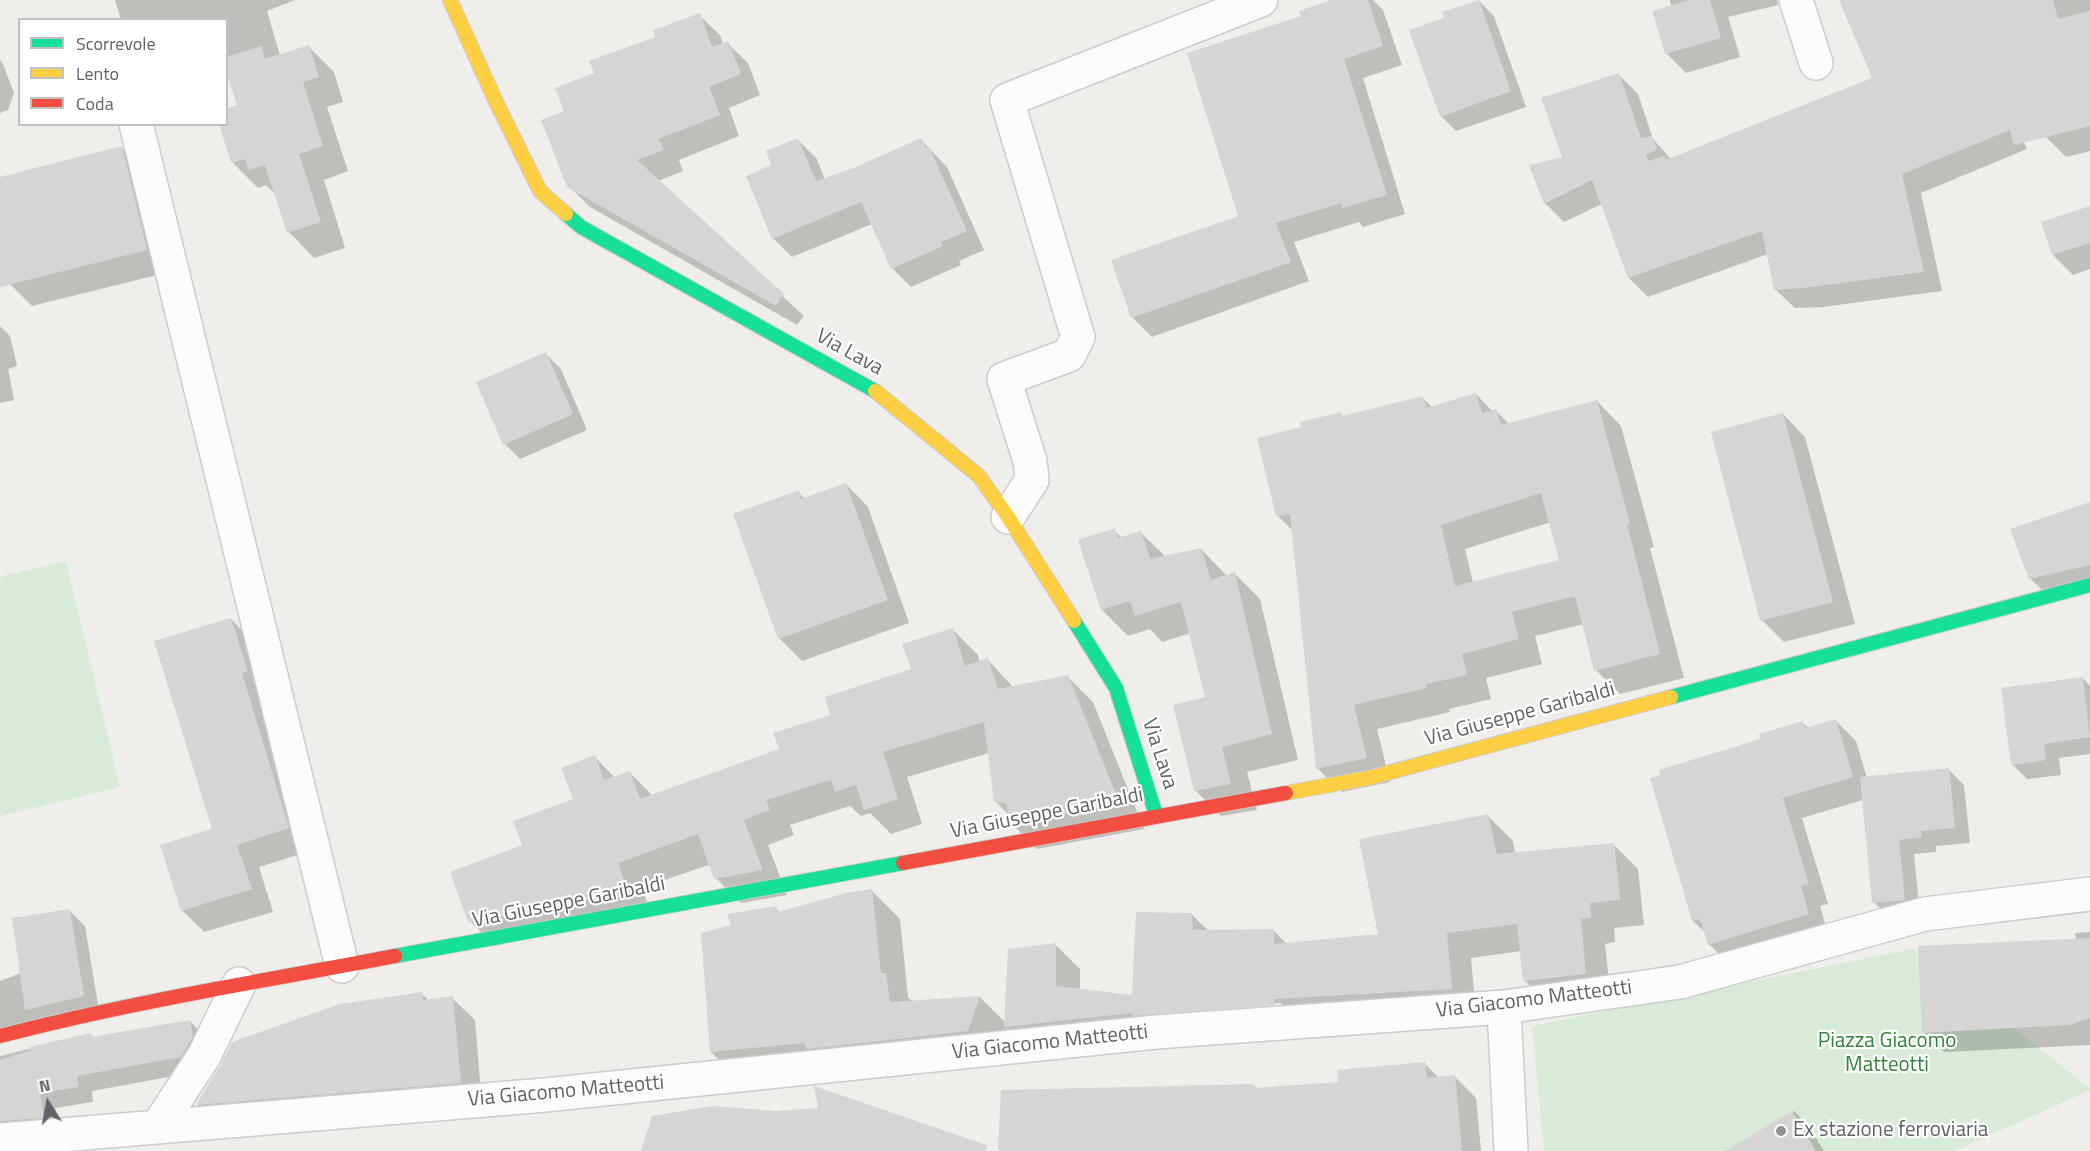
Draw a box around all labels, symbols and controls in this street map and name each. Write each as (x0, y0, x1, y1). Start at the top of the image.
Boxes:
legend (18, 18, 228, 126)
text: Scorrevole (76, 30, 155, 57)
text: Lento (76, 60, 119, 87)
text: Coda (76, 90, 114, 117)
street label: Via Lava (811, 324, 887, 382)
street label: Via Giuseppe Garibaldi (1422, 677, 1618, 753)
street label: Via Lava (1136, 715, 1182, 793)
street label: Via Giuseppe Garibaldi (948, 783, 1146, 845)
street label: Via Giuseppe Garibaldi (470, 872, 668, 934)
street label: Via Giacomo Matteotti (1435, 975, 1633, 1025)
street label: Via Giacomo Matteotti (951, 1020, 1149, 1066)
park label: Piazza Giacomo Matteotti (1818, 1029, 1956, 1079)
street label: Via Giacomo Matteotti (467, 1071, 665, 1113)
text: N (37, 1072, 52, 1098)
north arrow (18, 1073, 78, 1133)
place label: Ex stazione ferroviaria (1793, 1118, 1988, 1144)
marker: Ex stazione ferroviaria (1774, 1124, 1788, 1138)

